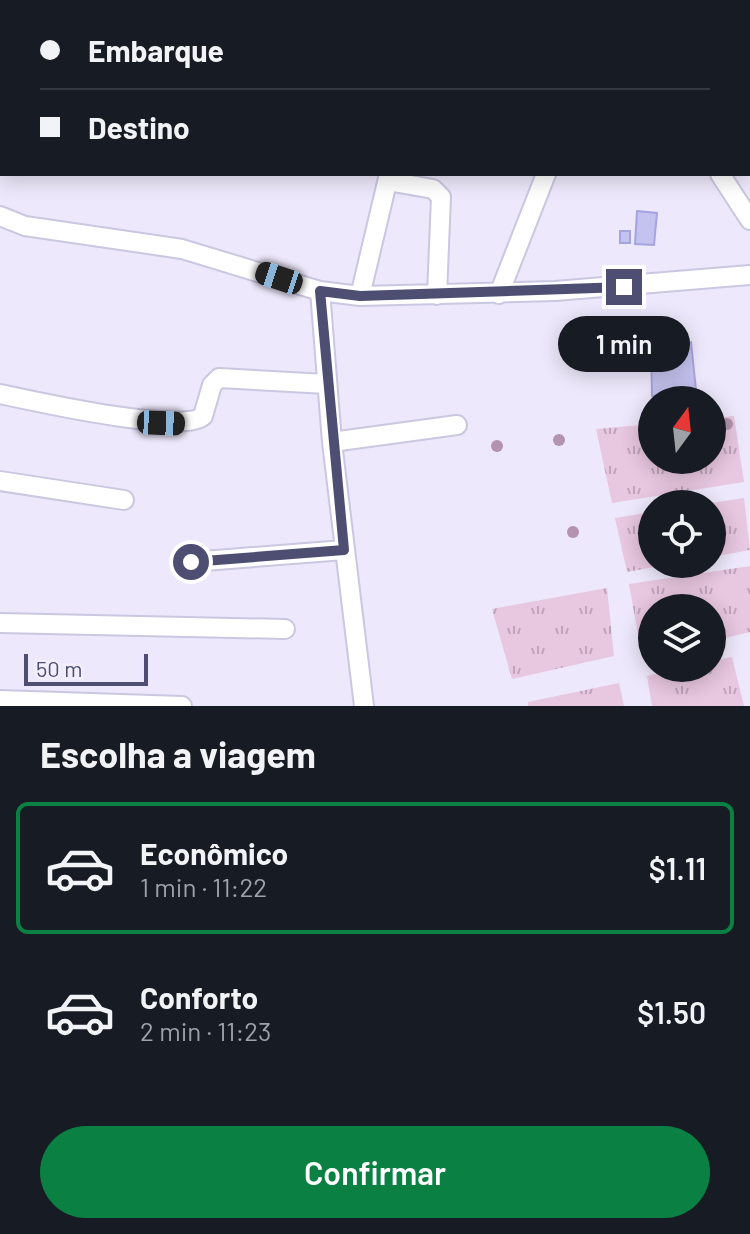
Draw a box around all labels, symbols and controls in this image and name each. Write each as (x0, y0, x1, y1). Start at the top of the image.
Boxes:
text: Embarque (88, 32, 224, 68)
text: Destino (88, 109, 190, 145)
car (252, 259, 306, 297)
route end (606, 269, 642, 305)
callout: 1 min (558, 315, 690, 371)
text: 1 min (596, 328, 652, 359)
north arrow (638, 386, 726, 474)
map controls (638, 386, 726, 682)
car (137, 410, 185, 436)
button: locate (638, 490, 726, 578)
route start (173, 544, 209, 580)
button: layers (638, 594, 726, 682)
scale bar (24, 650, 148, 686)
text: 50 m (36, 655, 82, 681)
text: Escolha a viagem (40, 732, 316, 775)
icon: car (44, 832, 116, 904)
text: Econômico (140, 835, 288, 871)
text: $1.11 (649, 850, 706, 886)
text: 1 min · 11:22 (140, 871, 267, 902)
icon: car (44, 976, 116, 1048)
text: Conforto (140, 979, 258, 1015)
text: $1.50 (637, 994, 706, 1030)
text: 2 min · 11:23 (140, 1015, 271, 1046)
button: Confirmar (40, 1126, 710, 1218)

